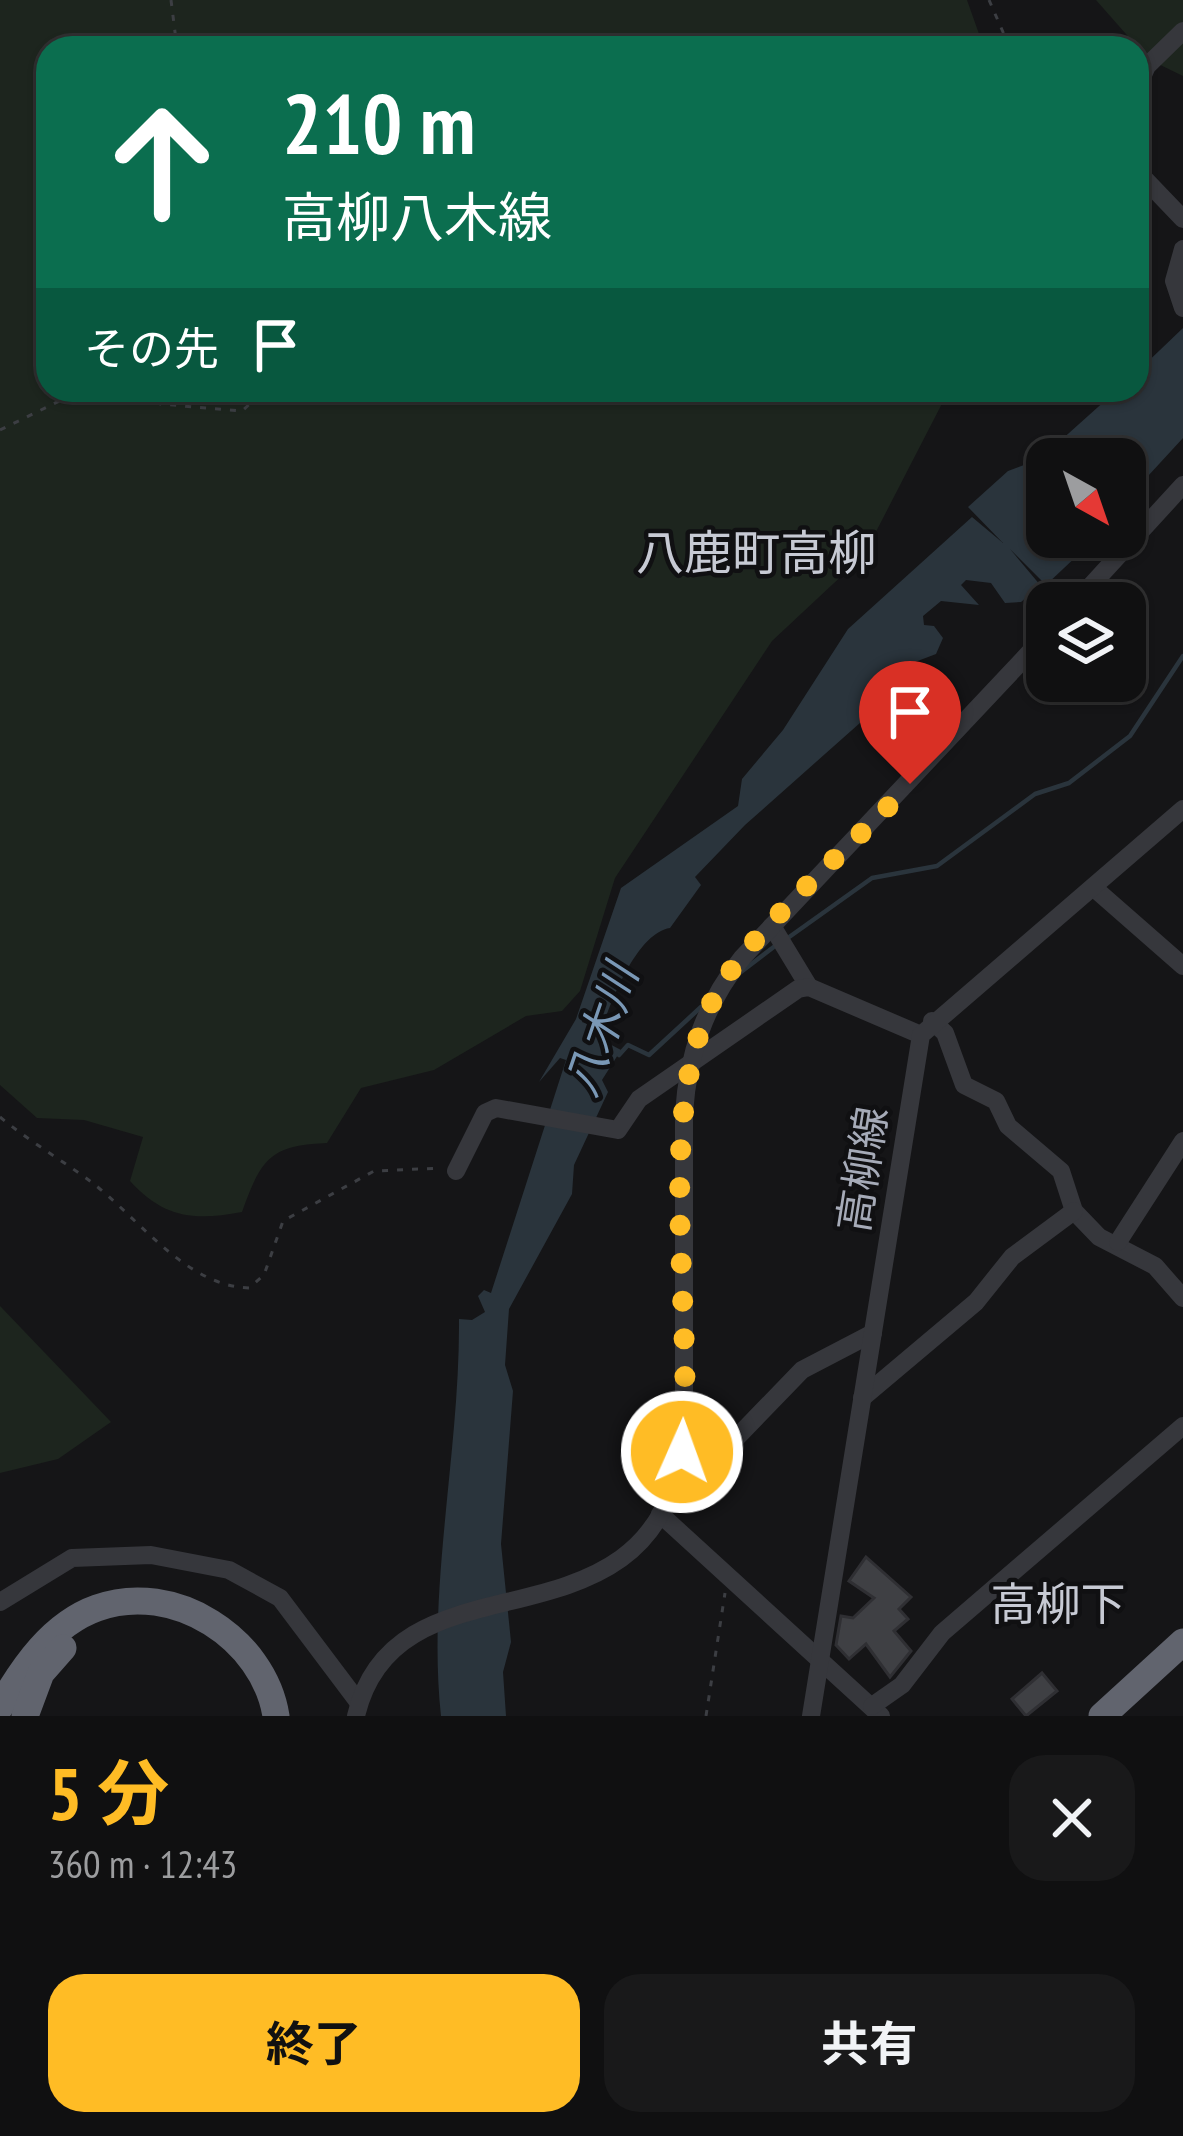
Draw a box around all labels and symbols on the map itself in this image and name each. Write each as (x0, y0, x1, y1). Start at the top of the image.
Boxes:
north arrow (1026, 438, 1146, 558)
district label: 八鹿町高柳 (636, 521, 876, 583)
pin (859, 661, 961, 784)
water label: 八木川 (551, 953, 651, 1103)
street label: 高柳線 (825, 1102, 899, 1236)
position arrow (619, 1389, 745, 1515)
district label: 高柳下 (990, 1574, 1126, 1632)

